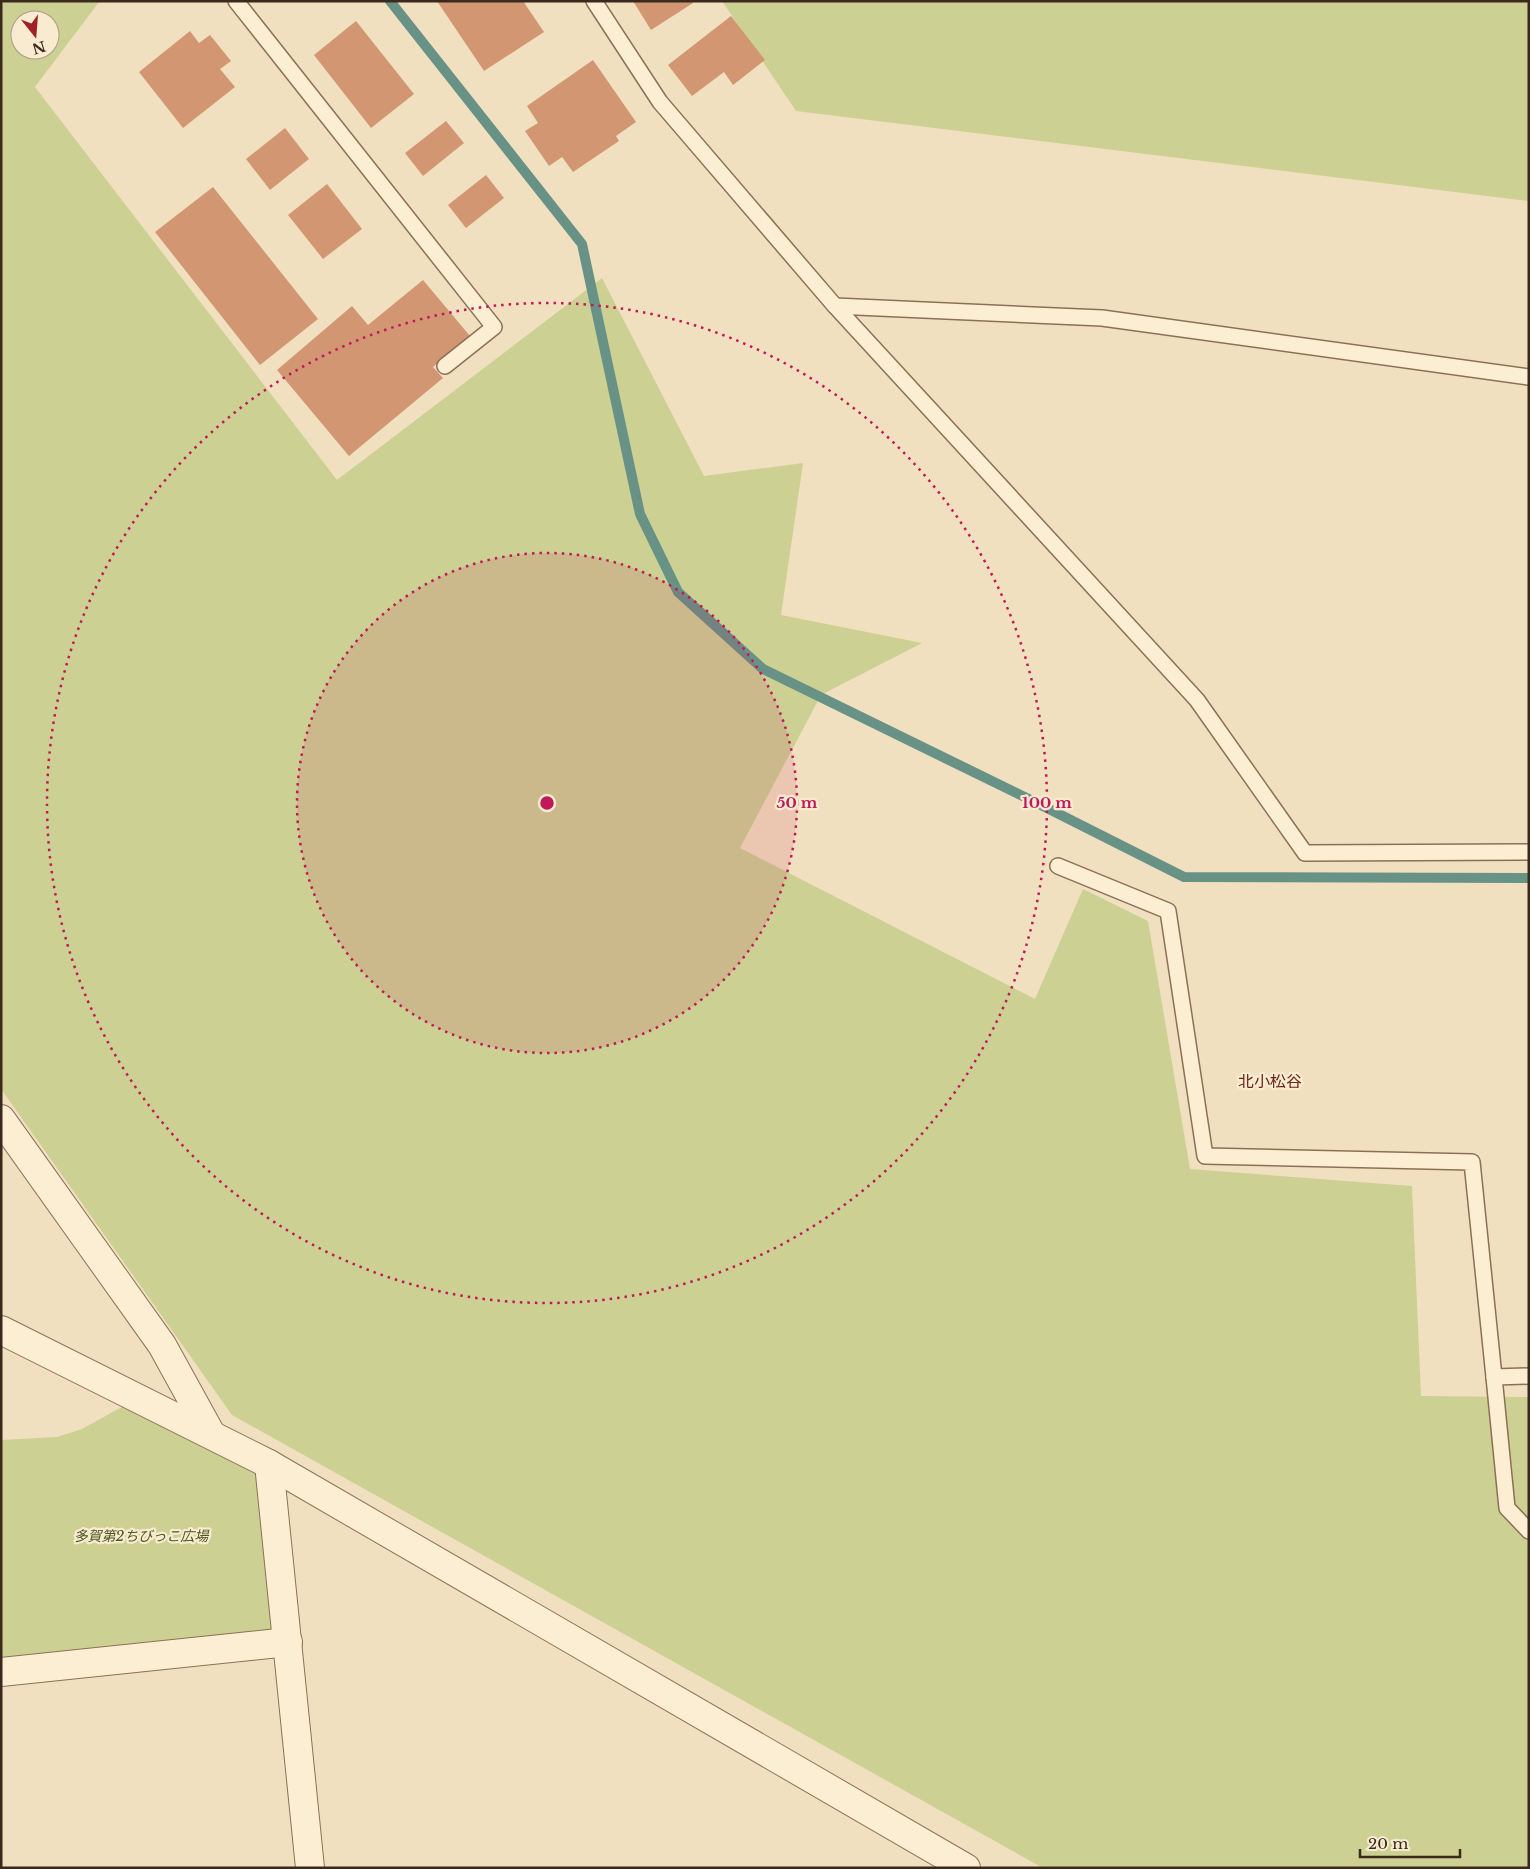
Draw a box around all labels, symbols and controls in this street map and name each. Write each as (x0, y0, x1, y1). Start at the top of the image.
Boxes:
north arrow (10, 10, 60, 60)
text: N (30, 37, 48, 58)
text: 50 m (777, 793, 818, 812)
text: 100 m (1022, 793, 1072, 812)
centre of rings (538, 794, 556, 812)
district label: 北小松谷 (1238, 1071, 1302, 1091)
park label: 多賀第2ちびっこ広場 (74, 1527, 210, 1545)
scale bar (1360, 1826, 1460, 1858)
text: 20 m (1368, 1834, 1408, 1853)

